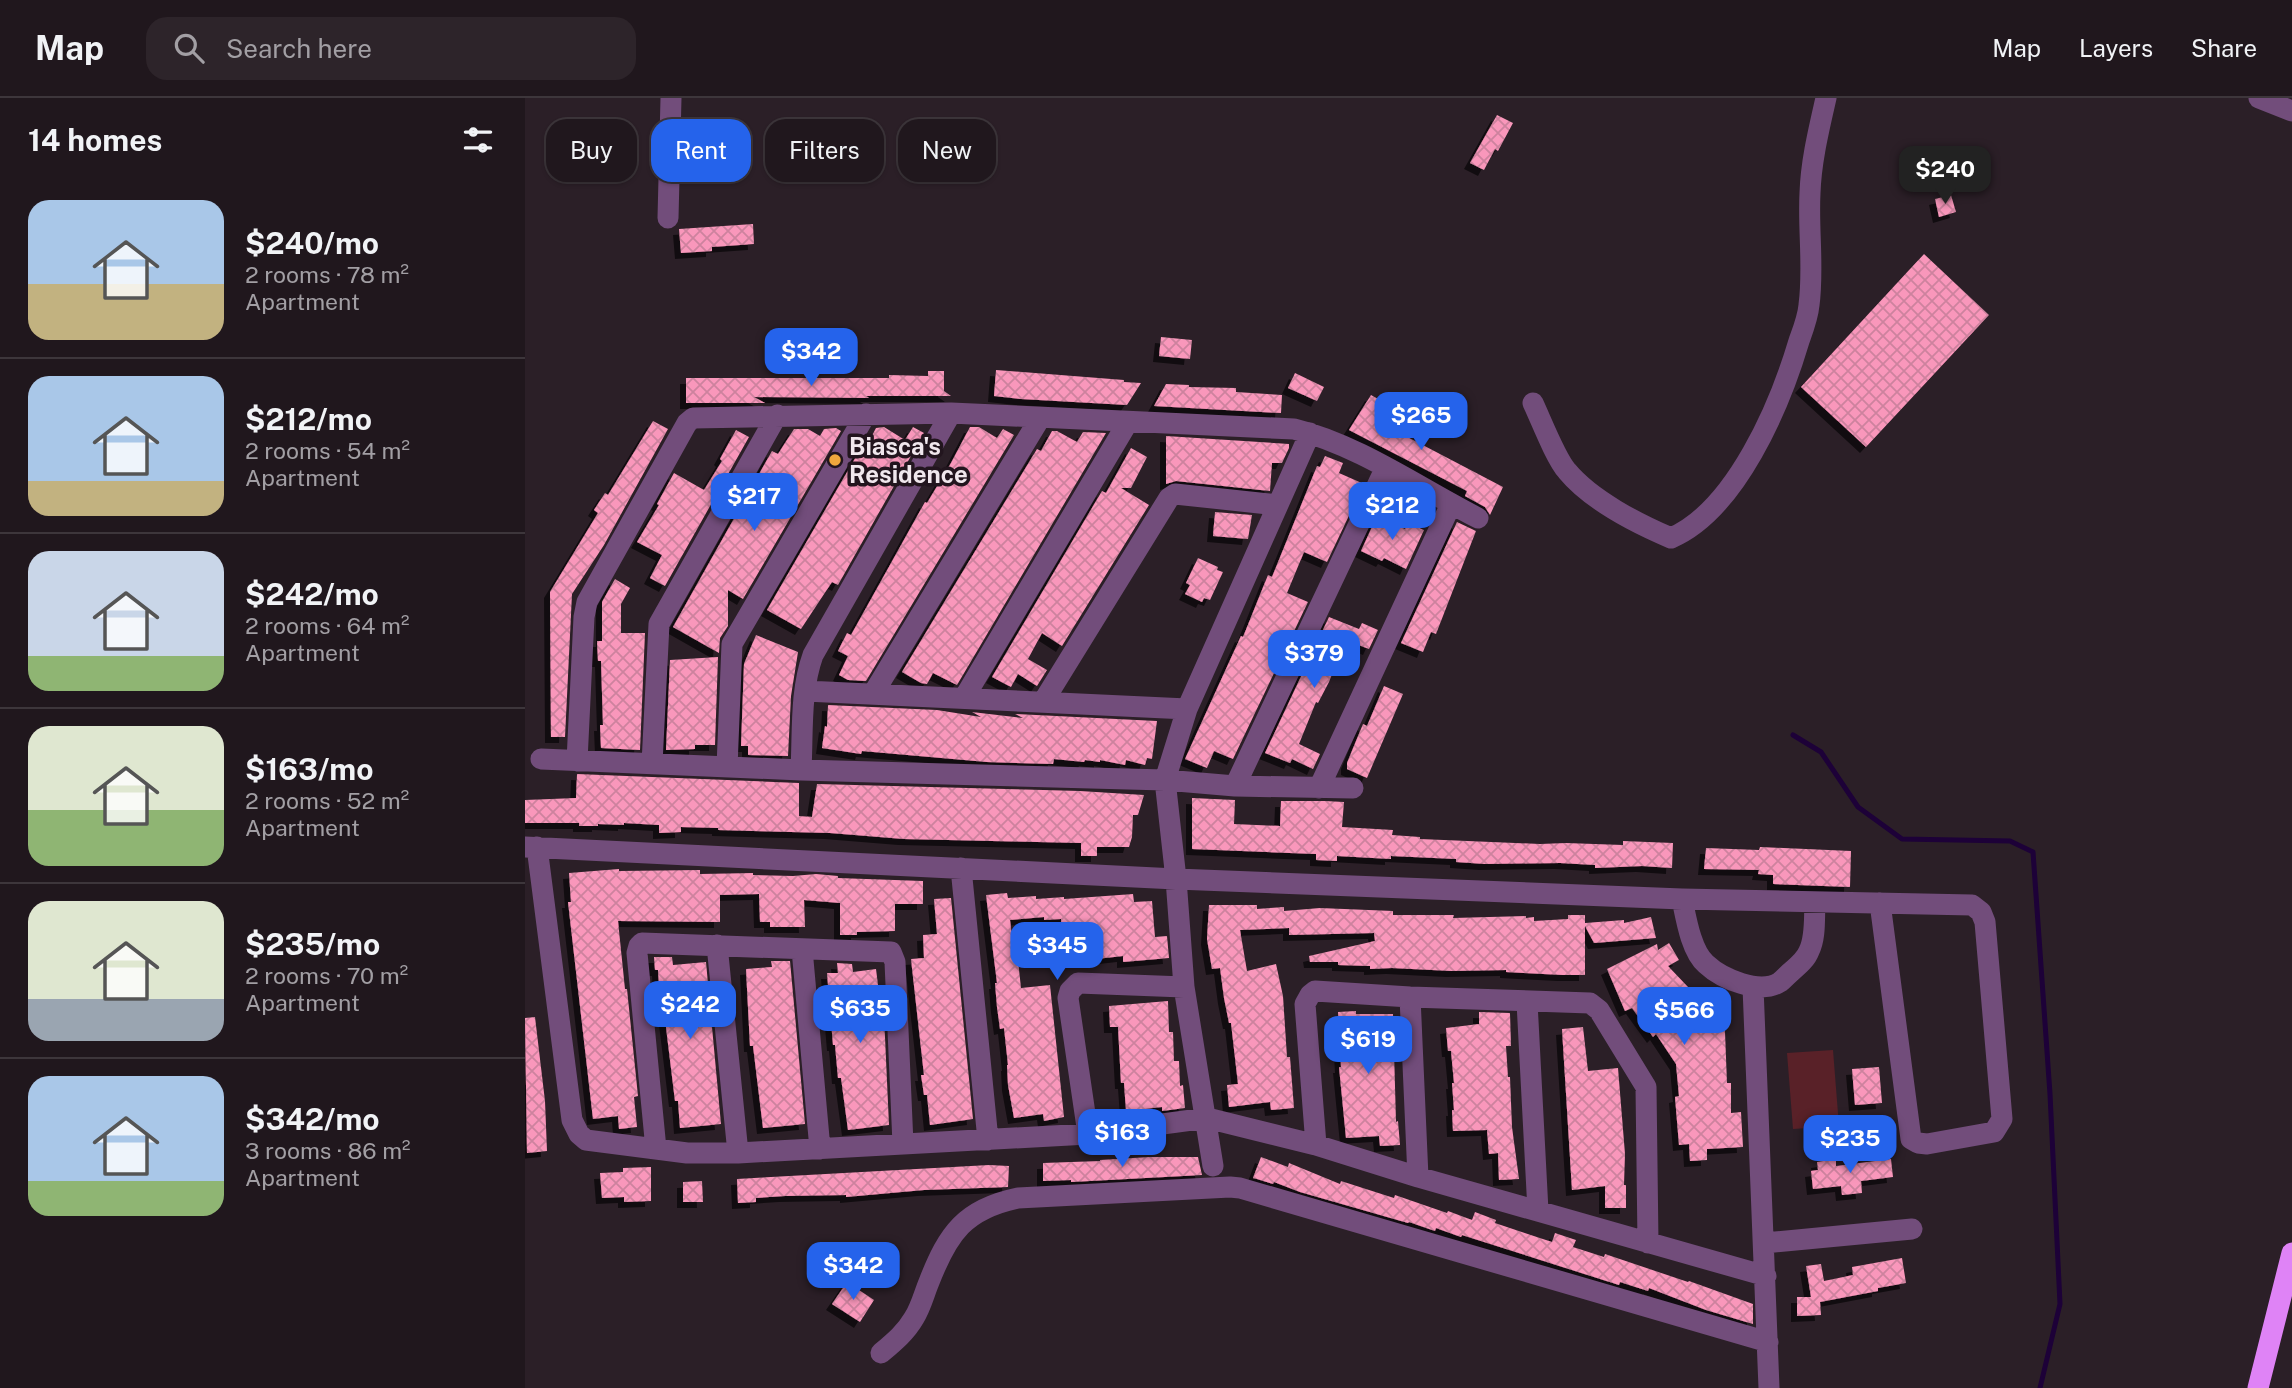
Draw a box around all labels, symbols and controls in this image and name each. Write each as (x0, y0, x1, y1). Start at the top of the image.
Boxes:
search box (146, 17, 636, 80)
text: Map (35, 29, 104, 67)
icon: search (170, 29, 208, 67)
text: Search here (226, 33, 372, 64)
text: Map (1992, 34, 2041, 62)
text: Layers (2079, 34, 2153, 62)
text: Share (2191, 34, 2257, 62)
chip: Buy (546, 119, 637, 182)
chip: Rent (651, 119, 751, 182)
chip: Filters (765, 119, 884, 182)
chip: New (898, 119, 996, 182)
icon: filters (459, 121, 497, 159)
text: 14 homes (28, 122, 162, 158)
pin: $240 (1904, 146, 1986, 206)
text: $240 (1915, 155, 1975, 182)
text: $240/mo (245, 225, 379, 261)
icon: home (84, 228, 168, 312)
text: 2 rooms · 78 m² (245, 261, 409, 288)
text: Apartment (245, 288, 360, 315)
pin: $342 (770, 328, 852, 388)
text: $342 (781, 337, 841, 364)
pin: $265 (1380, 392, 1462, 452)
text: $212/mo (245, 401, 372, 437)
text: $265 (1391, 401, 1451, 428)
icon: home (84, 404, 168, 488)
place label: Biasca's Residence (849, 432, 968, 488)
text: 2 rooms · 54 m² (245, 437, 410, 464)
marker: Biasca's Residence (827, 452, 843, 468)
text: Apartment (245, 464, 360, 491)
pin: $217 (713, 474, 795, 533)
text: $217 (727, 482, 781, 509)
pin: $212 (1351, 482, 1433, 542)
text: $212 (1365, 491, 1419, 518)
text: $242/mo (245, 576, 379, 612)
icon: home (84, 579, 168, 663)
text: 2 rooms · 64 m² (245, 612, 409, 639)
pin: $379 (1273, 630, 1355, 690)
text: Apartment (245, 639, 360, 666)
text: $379 (1284, 639, 1344, 666)
text: $163/mo (245, 751, 374, 787)
icon: home (84, 754, 168, 838)
text: 2 rooms · 52 m² (245, 787, 409, 814)
text: Apartment (245, 814, 360, 841)
pin: $345 (1016, 922, 1098, 982)
text: $235/mo (245, 926, 380, 962)
icon: home (84, 929, 168, 1013)
text: $345 (1026, 931, 1088, 958)
text: 2 rooms · 70 m² (245, 962, 408, 989)
pin: $242 (649, 982, 731, 1041)
pin: $635 (819, 986, 901, 1045)
pin: $566 (1643, 988, 1725, 1047)
text: Apartment (245, 989, 360, 1016)
text: $242 (660, 990, 720, 1017)
text: $635 (829, 994, 891, 1021)
text: $566 (1653, 996, 1715, 1023)
pin: $619 (1327, 1016, 1409, 1076)
text: $619 (1340, 1025, 1396, 1052)
text: $342/mo (245, 1101, 380, 1137)
icon: home (84, 1104, 168, 1188)
pin: $163 (1081, 1110, 1163, 1169)
pin: $235 (1809, 1116, 1891, 1175)
text: $163 (1094, 1118, 1150, 1145)
text: $235 (1819, 1124, 1881, 1151)
text: 3 rooms · 86 m² (245, 1137, 411, 1164)
text: Apartment (245, 1164, 360, 1191)
pin: $342 (812, 1242, 894, 1302)
text: $342 (823, 1251, 883, 1278)

